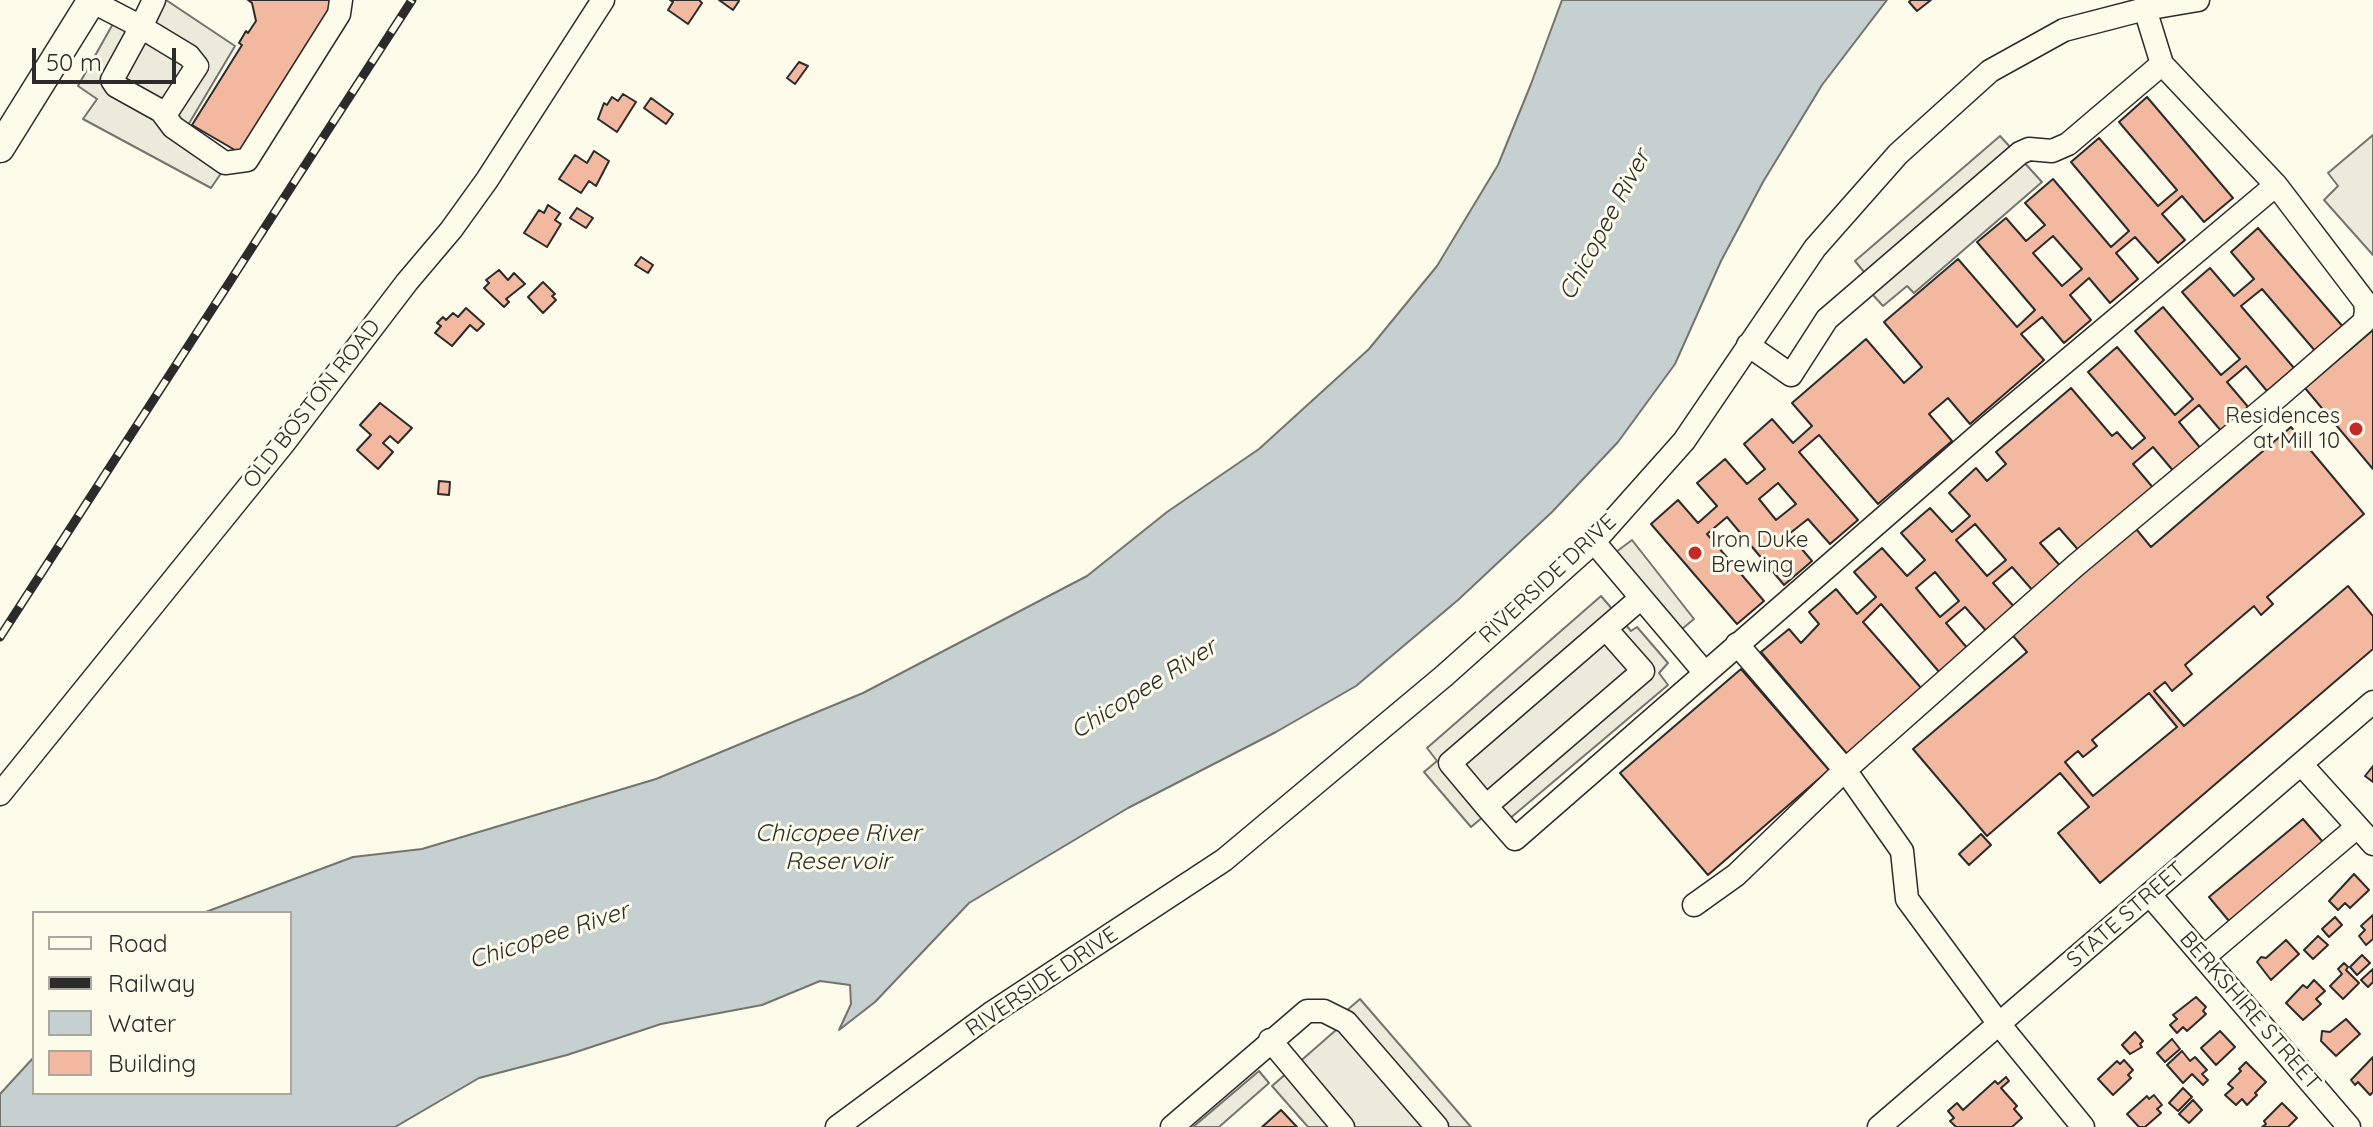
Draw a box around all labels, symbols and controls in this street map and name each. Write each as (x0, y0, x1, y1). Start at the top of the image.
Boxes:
scale bar (36, 32, 180, 82)
text: 50 m (46, 47, 102, 77)
water label: Chicopee River (1553, 145, 1657, 305)
street label: OLD BOSTON ROAD (238, 314, 386, 494)
place label: Residences at Mill 10 (2225, 403, 2340, 454)
marker: Residences at Mill 10 (2347, 420, 2365, 438)
street label: RIVERSIDE DRIVE (1474, 509, 1622, 649)
place label: Iron Duke Brewing (1711, 527, 1809, 578)
marker: Iron Duke Brewing (1686, 544, 1704, 562)
water label: Chicopee River (1066, 633, 1222, 745)
water label: Chicopee River Reservoir (755, 820, 921, 876)
street label: STATE STREET (2061, 856, 2191, 974)
water label: Chicopee River (466, 897, 632, 975)
legend (32, 911, 292, 1095)
street label: RIVERSIDE DRIVE (961, 921, 1123, 1043)
street label: BERKSHIRE STREET (2174, 926, 2326, 1096)
text: Road (108, 928, 168, 958)
text: Railway (108, 968, 195, 998)
text: Water (108, 1008, 176, 1038)
text: Building (108, 1048, 196, 1078)

